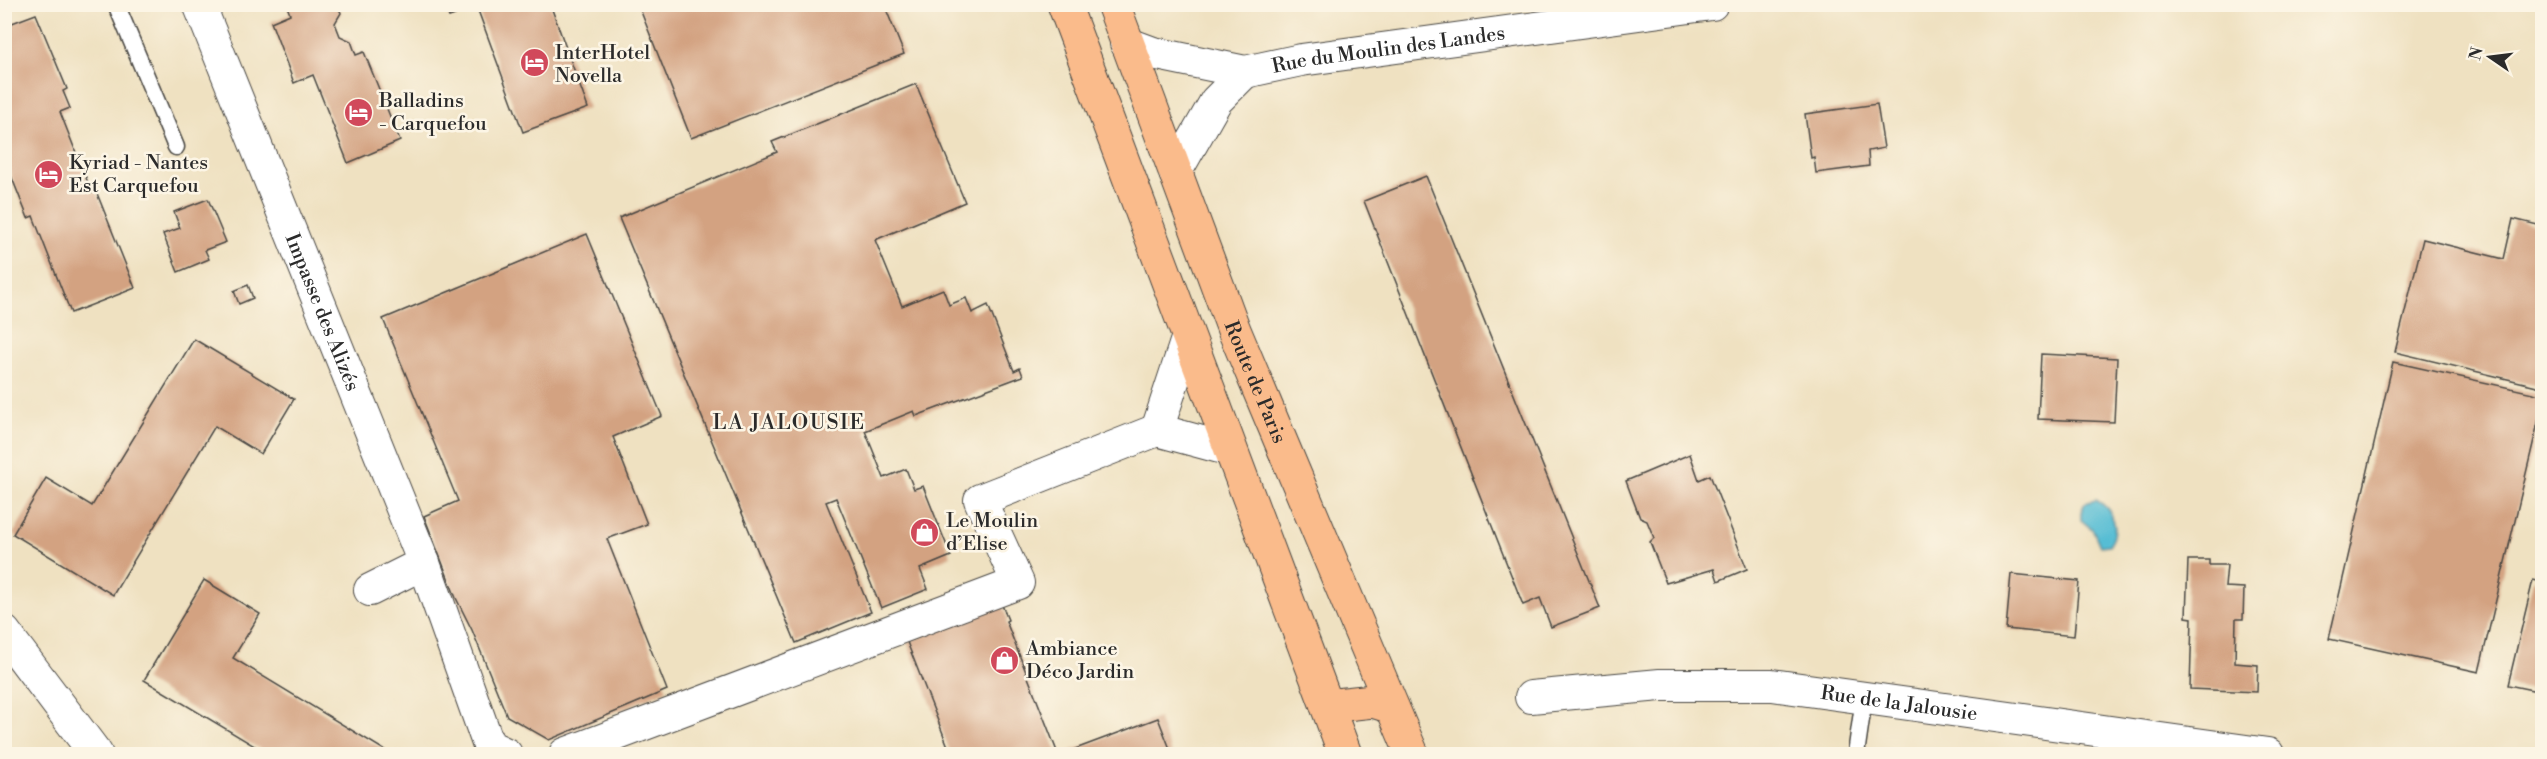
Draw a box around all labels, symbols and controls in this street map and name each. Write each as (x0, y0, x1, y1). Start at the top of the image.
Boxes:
street label: Rue du Moulin des Landes (1270, 21, 1507, 80)
north arrow (2460, 27, 2520, 87)
place label: InterHotel Novella (555, 41, 650, 89)
text: N (2465, 45, 2488, 62)
hotel icon: InterHotel Novella (518, 47, 550, 79)
place label: Balladins - Carquefou (378, 89, 487, 137)
hotel icon: Balladins - Carquefou (342, 96, 374, 128)
place label: Kyriad - Nantes Est Carquefou (69, 151, 208, 199)
hotel icon: Kyriad - Nantes Est Carquefou (32, 158, 64, 190)
street label: Impasse des Alizés (279, 230, 364, 395)
street label: Route de Paris (1218, 318, 1291, 447)
district label: LA JALOUSIE (712, 410, 866, 436)
place label: Le Moulin d’Elise (946, 509, 1038, 557)
shop icon: Le Moulin d’Elise (909, 516, 941, 548)
place label: Ambiance Déco Jardin (1025, 637, 1134, 685)
shop icon: Ambiance Déco Jardin (989, 644, 1021, 676)
street label: Rue de la Jalousie (1819, 681, 1979, 727)

